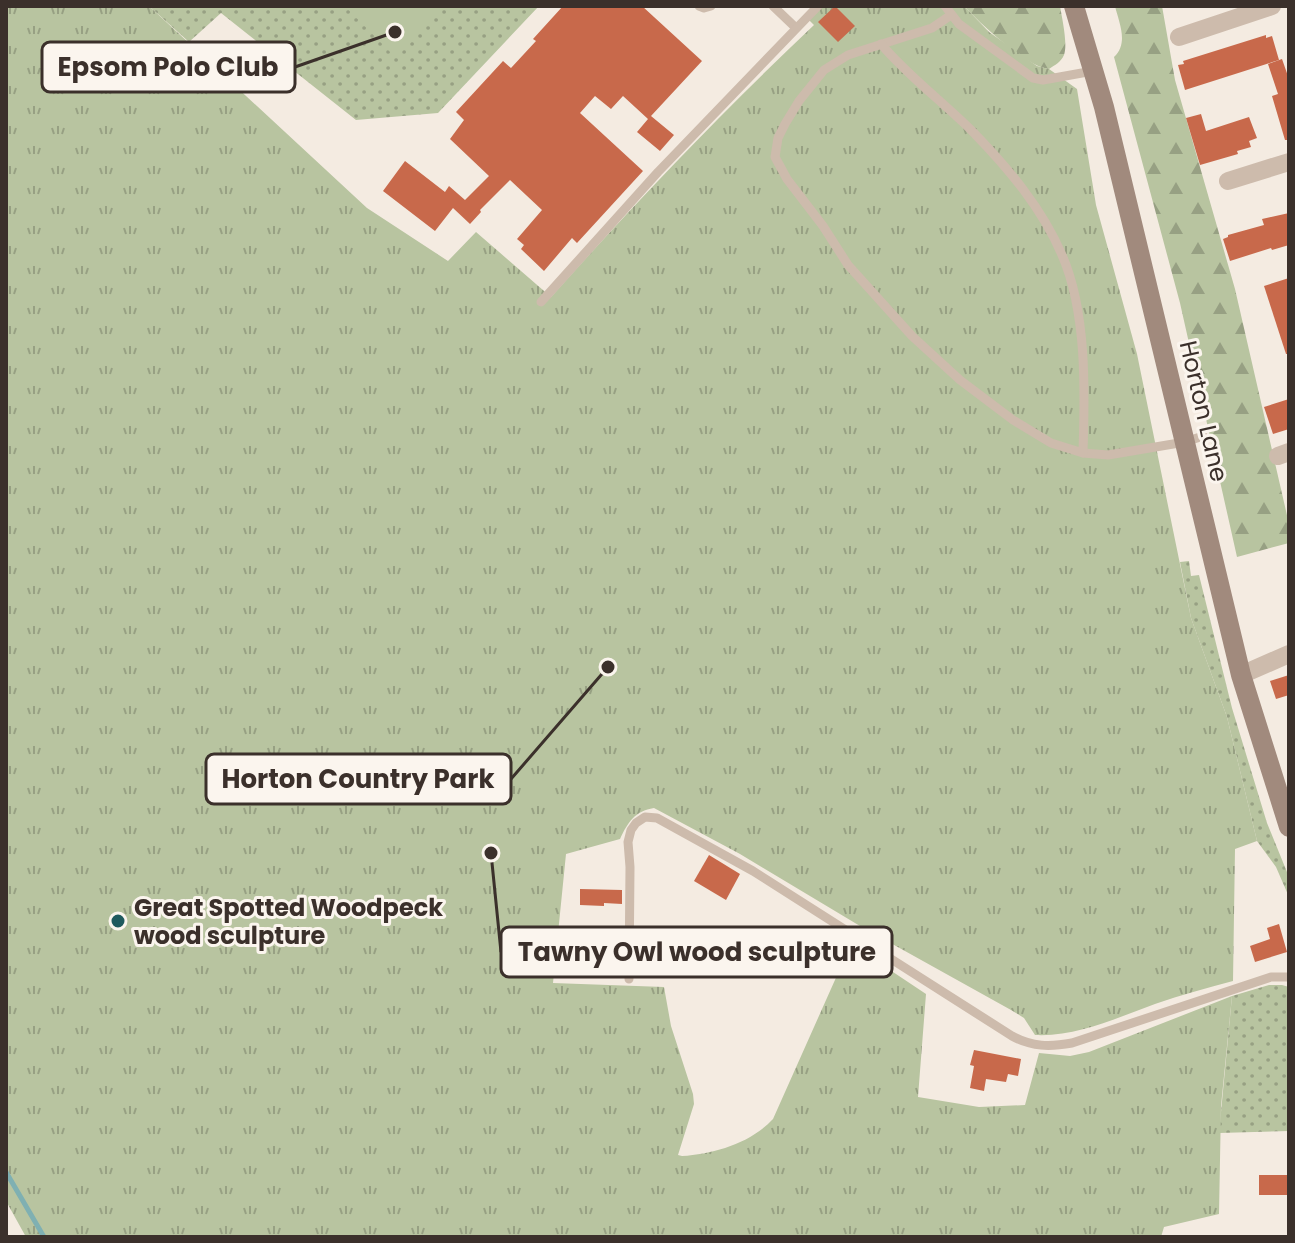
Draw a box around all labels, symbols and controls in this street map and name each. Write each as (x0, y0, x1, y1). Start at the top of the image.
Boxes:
callout: Epsom Polo Club (42, 42, 295, 92)
text: Epsom Polo Club (57, 49, 279, 85)
street label: Horton Lane (1172, 337, 1236, 485)
callout: Horton Country Park (206, 754, 511, 804)
text: Horton Country Park (222, 761, 494, 797)
place label: Great Spotted Woodpeck wood sculpture (134, 891, 443, 952)
marker: Great Spotted Woodpeck wood sculpture (109, 912, 127, 930)
callout: Tawny Owl wood sculpture (501, 927, 892, 977)
text: Tawny Owl wood sculpture (518, 934, 876, 970)

